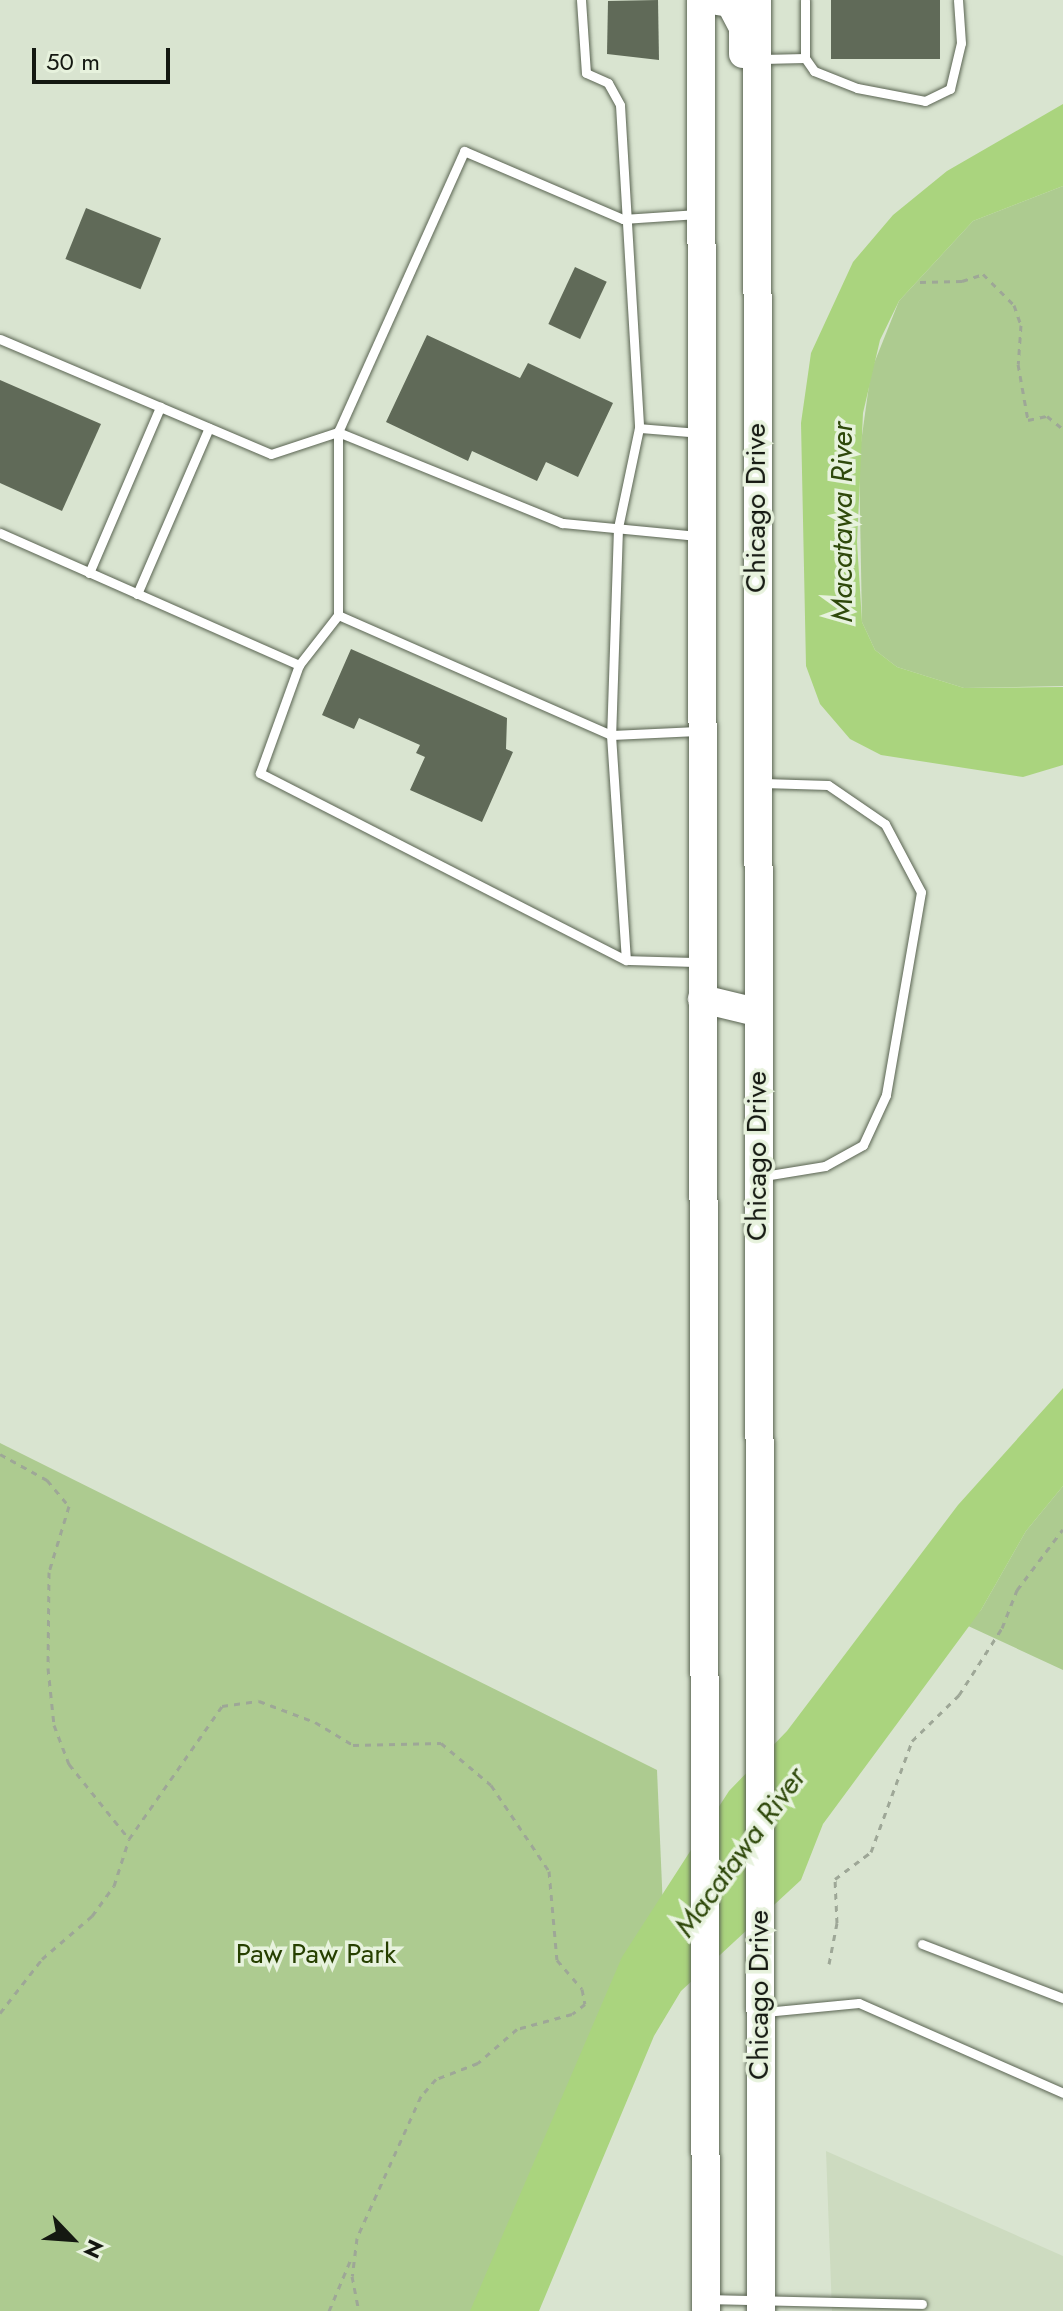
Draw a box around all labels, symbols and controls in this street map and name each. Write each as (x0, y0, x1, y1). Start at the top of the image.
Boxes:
scale bar (36, 32, 174, 82)
text: 50 m (46, 44, 100, 79)
water label: Macatawa River (824, 422, 860, 622)
street label: Chicago Drive (739, 423, 773, 593)
street label: Chicago Drive (740, 1071, 774, 1241)
water label: Macatawa River (666, 1760, 814, 1944)
street label: Chicago Drive (742, 1910, 776, 2080)
park label: Paw Paw Park (236, 1937, 396, 1971)
north arrow (32, 2199, 112, 2279)
text: N (76, 2234, 112, 2264)

